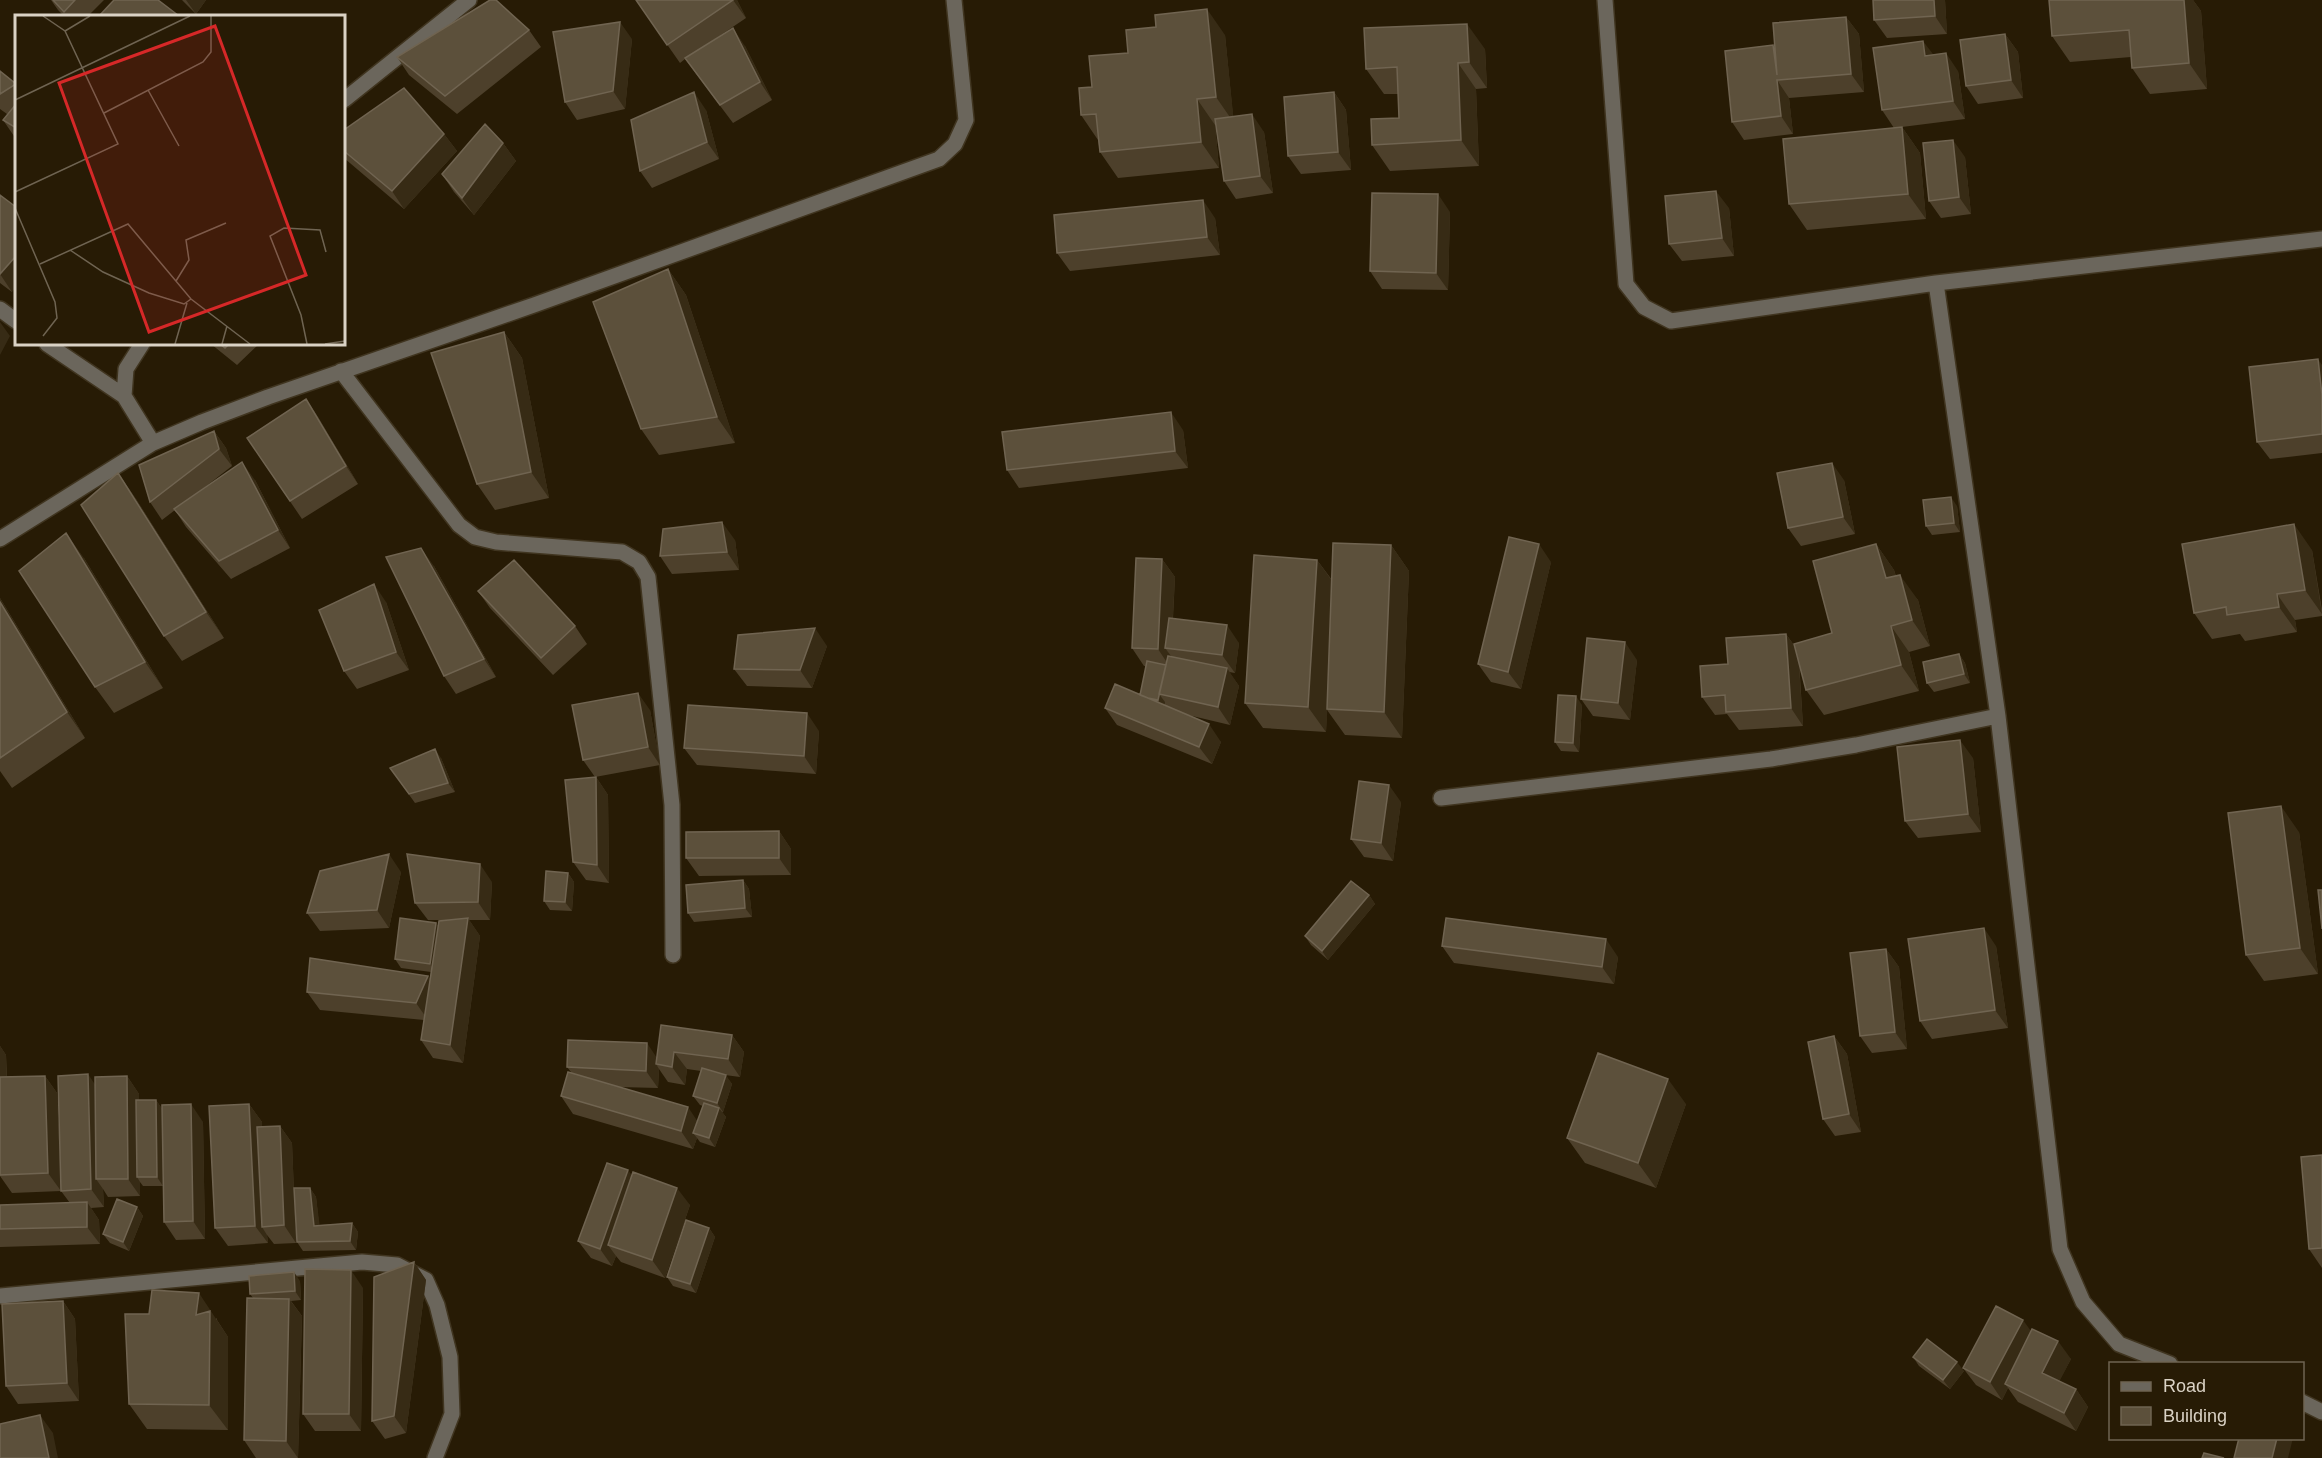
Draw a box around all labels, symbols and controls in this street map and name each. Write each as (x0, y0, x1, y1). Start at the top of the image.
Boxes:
inset map (15, 15, 345, 345)
legend (2109, 1362, 2304, 1440)
text: Road (2163, 1376, 2206, 1396)
text: Building (2163, 1406, 2227, 1426)

